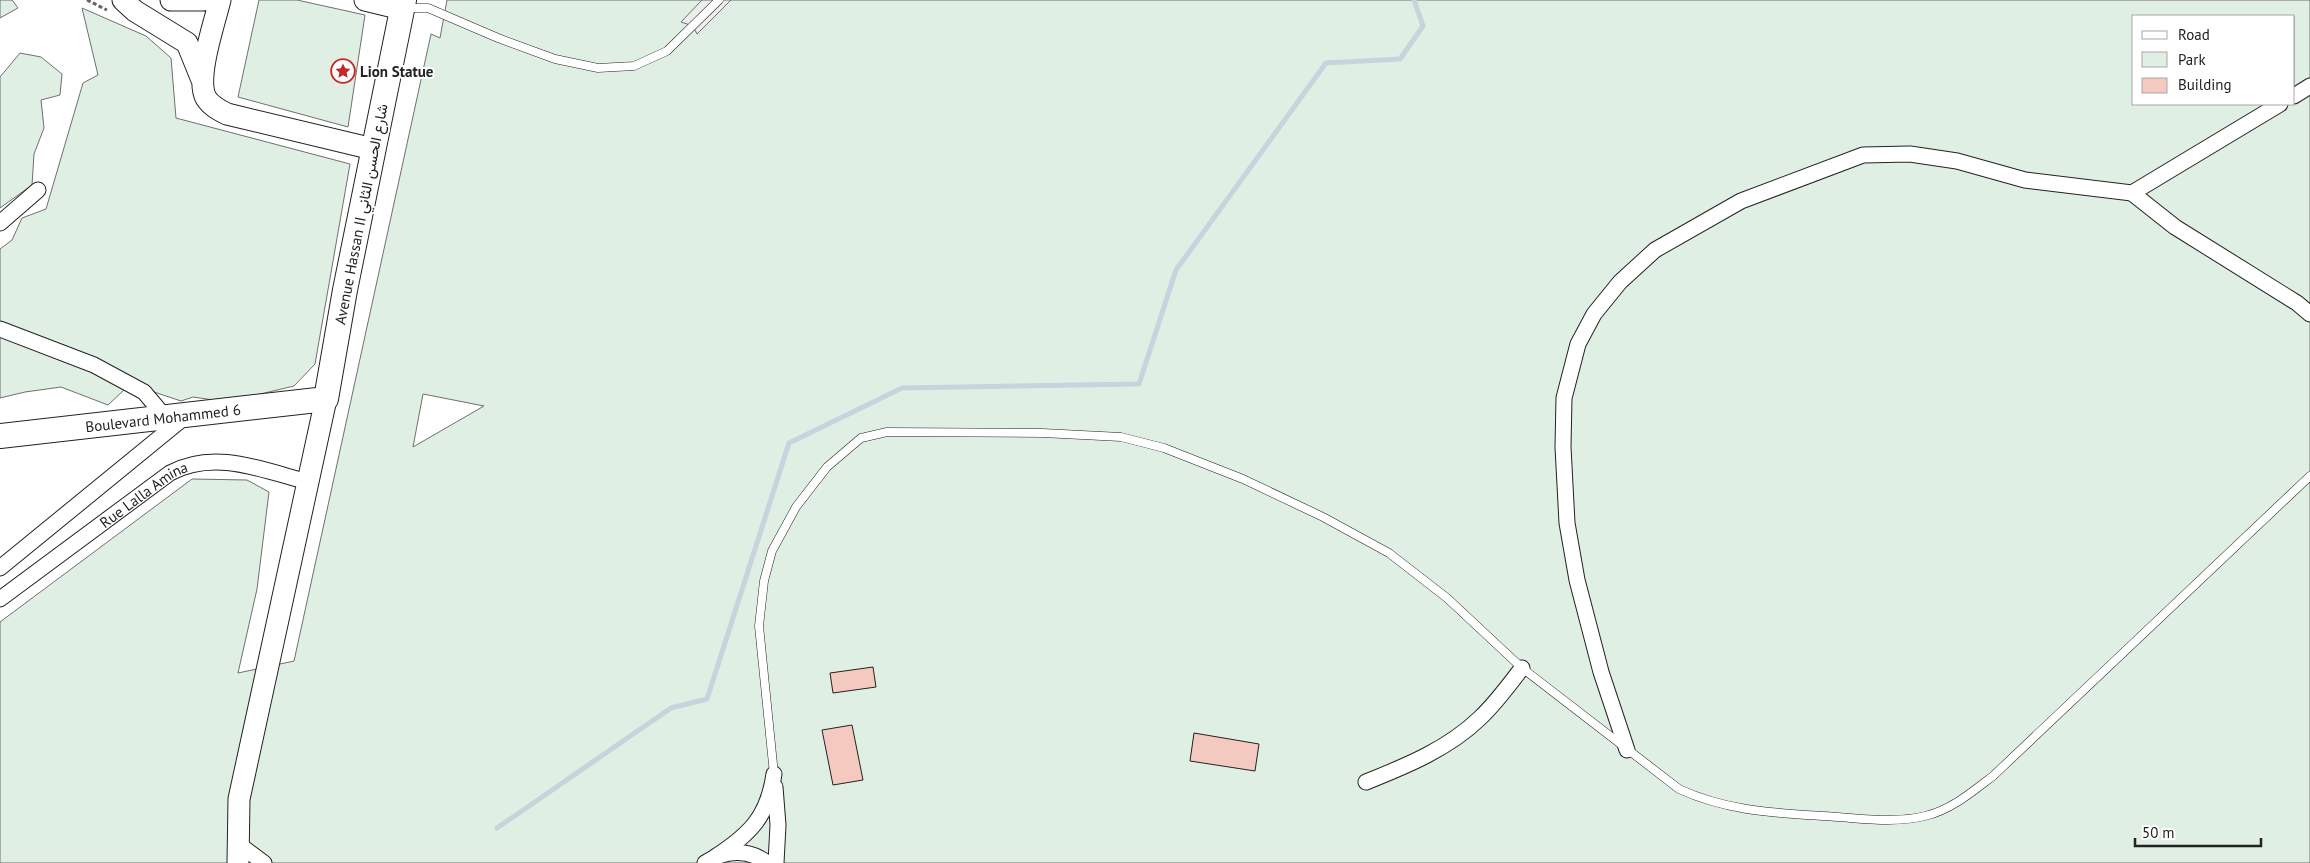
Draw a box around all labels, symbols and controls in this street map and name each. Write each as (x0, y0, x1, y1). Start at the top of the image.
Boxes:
legend (2132, 15, 2295, 105)
text: Road (2178, 25, 2210, 44)
text: Park (2178, 50, 2206, 69)
place icon: Lion Statue (330, 58, 356, 84)
place label: Lion Statue (360, 62, 434, 81)
text: Building (2178, 75, 2232, 94)
street label: Avenue Hassan II شارع الحسن الثاني (330, 102, 396, 327)
street label: Boulevard Mohammed 6 (84, 399, 242, 436)
street label: Rue Lalla Amina (96, 457, 190, 532)
scale bar (2135, 816, 2261, 848)
text: 50 m (2142, 823, 2175, 842)

